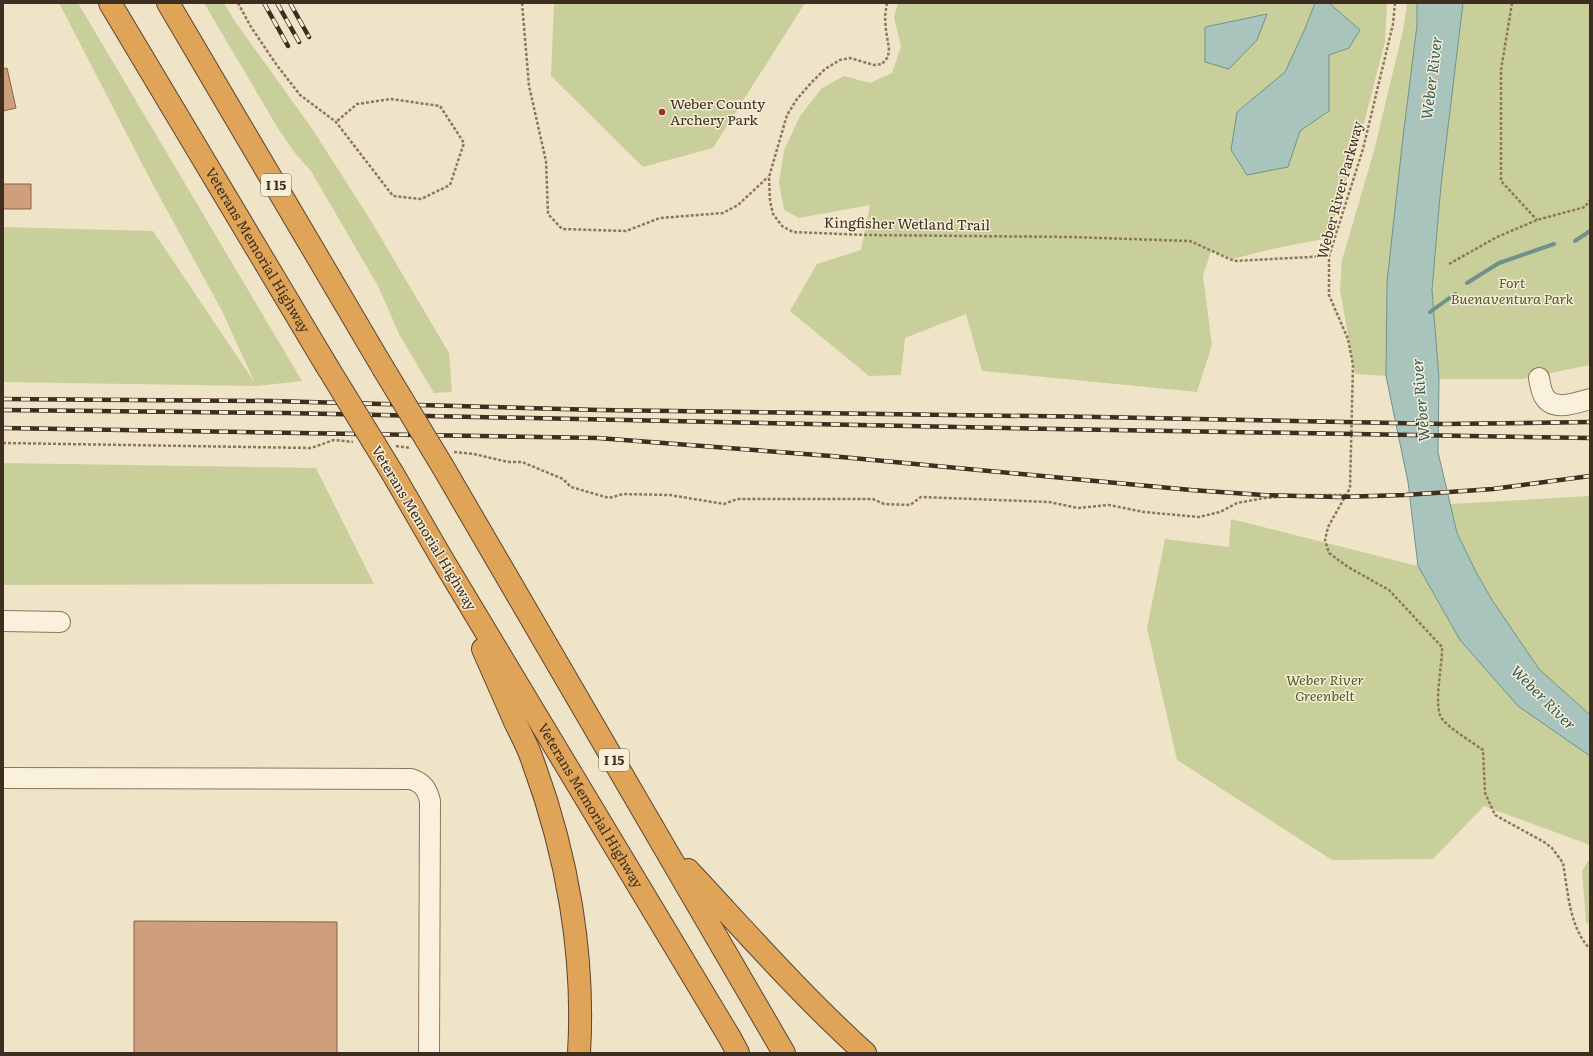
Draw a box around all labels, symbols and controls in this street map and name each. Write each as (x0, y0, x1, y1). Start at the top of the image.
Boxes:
water label: Weber River (1414, 35, 1447, 121)
place label: Weber County Archery Park (670, 93, 766, 129)
marker: Weber County Archery Park (657, 107, 667, 117)
street label: Weber River Parkway (1311, 118, 1367, 261)
street label: Veterans Memorial Highway (201, 163, 316, 337)
road number: I 15 (261, 174, 291, 196)
street label: Kingfisher Wetland Trail (824, 212, 991, 234)
park label: Fort Buenaventura Park (1451, 272, 1574, 308)
water label: Weber River (1404, 357, 1435, 443)
street label: Veterans Memorial Highway (368, 441, 483, 615)
water label: Weber River (1506, 659, 1582, 735)
park label: Weber River Greenbelt (1286, 669, 1365, 705)
street label: Veterans Memorial Highway (534, 719, 649, 892)
road number: I 15 (599, 749, 629, 771)

